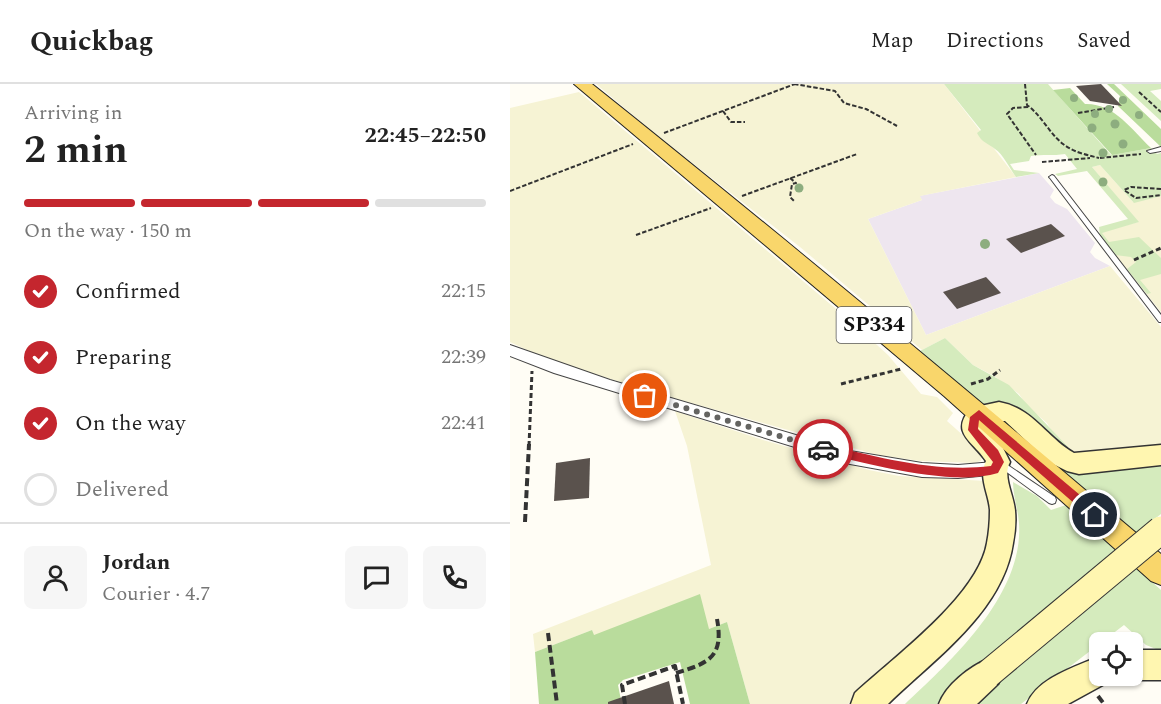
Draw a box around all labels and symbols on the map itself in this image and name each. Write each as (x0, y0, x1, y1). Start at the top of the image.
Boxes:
road number: SP334 (836, 307, 911, 343)
pin (619, 370, 670, 421)
courier (793, 419, 853, 479)
pin (1069, 489, 1120, 540)

